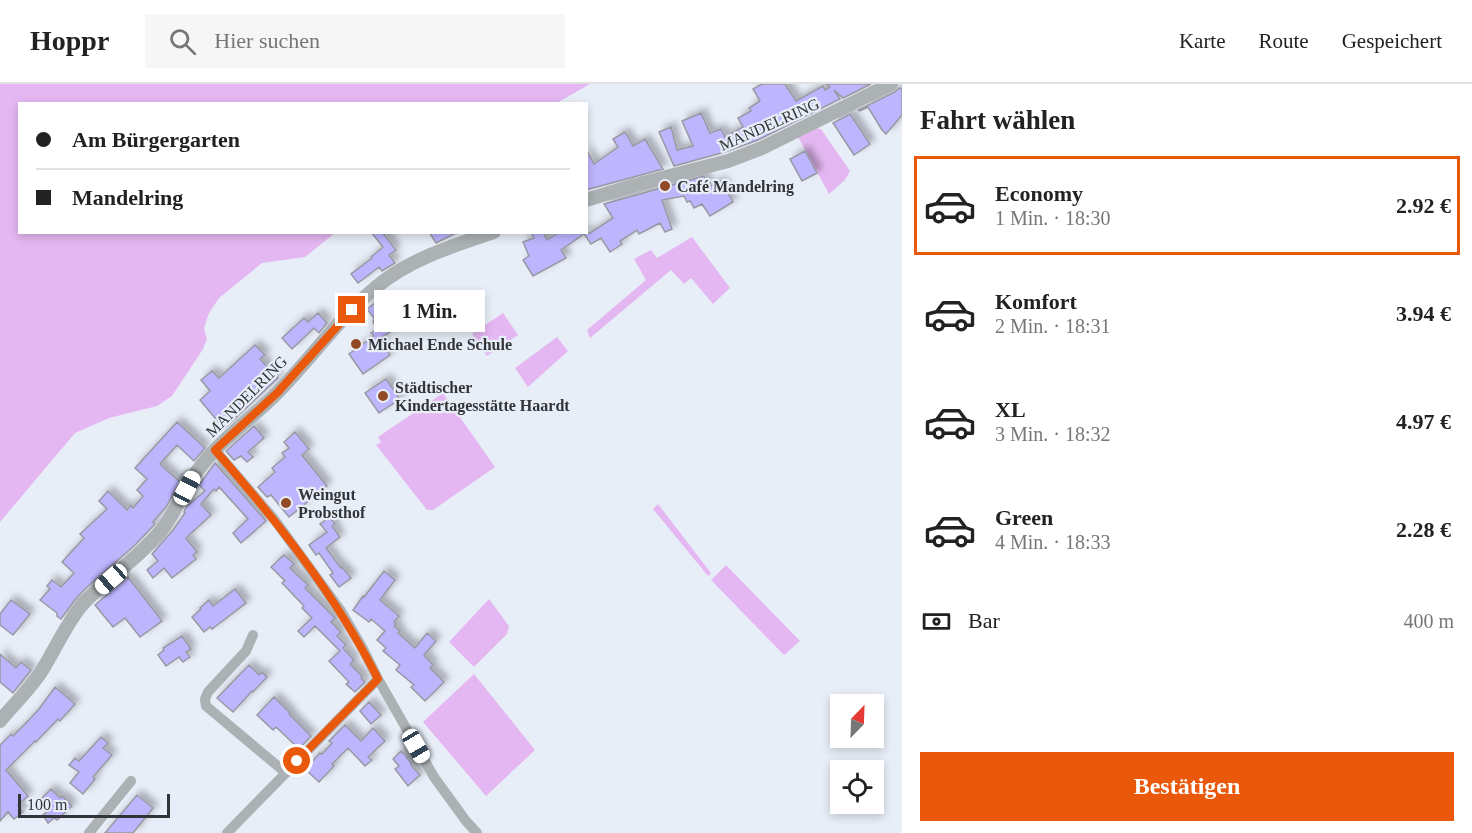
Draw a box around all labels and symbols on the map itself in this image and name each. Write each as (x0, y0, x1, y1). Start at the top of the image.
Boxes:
street label: MANDELRING (717, 95, 822, 154)
place label: Café Mandelring (677, 178, 794, 196)
marker: Café Mandelring (658, 179, 672, 193)
callout: 1 Min. (373, 289, 484, 331)
route end (338, 296, 365, 323)
place label: Michael Ende Schule (368, 336, 512, 353)
marker: Michael Ende Schule (349, 337, 363, 351)
street label: MANDELRING (202, 352, 291, 440)
place label: Städtischer Kindertagesstätte Haardt (395, 379, 570, 415)
marker: Städtischer Kindertagesstätte Haardt (376, 389, 390, 403)
car (171, 468, 203, 508)
place label: Weingut Probsthof (298, 486, 366, 521)
marker: Weingut Probsthof (279, 496, 293, 510)
car (92, 560, 130, 598)
north arrow (830, 694, 884, 748)
car (399, 726, 433, 766)
route start (283, 747, 310, 774)
scale bar (18, 791, 170, 818)

